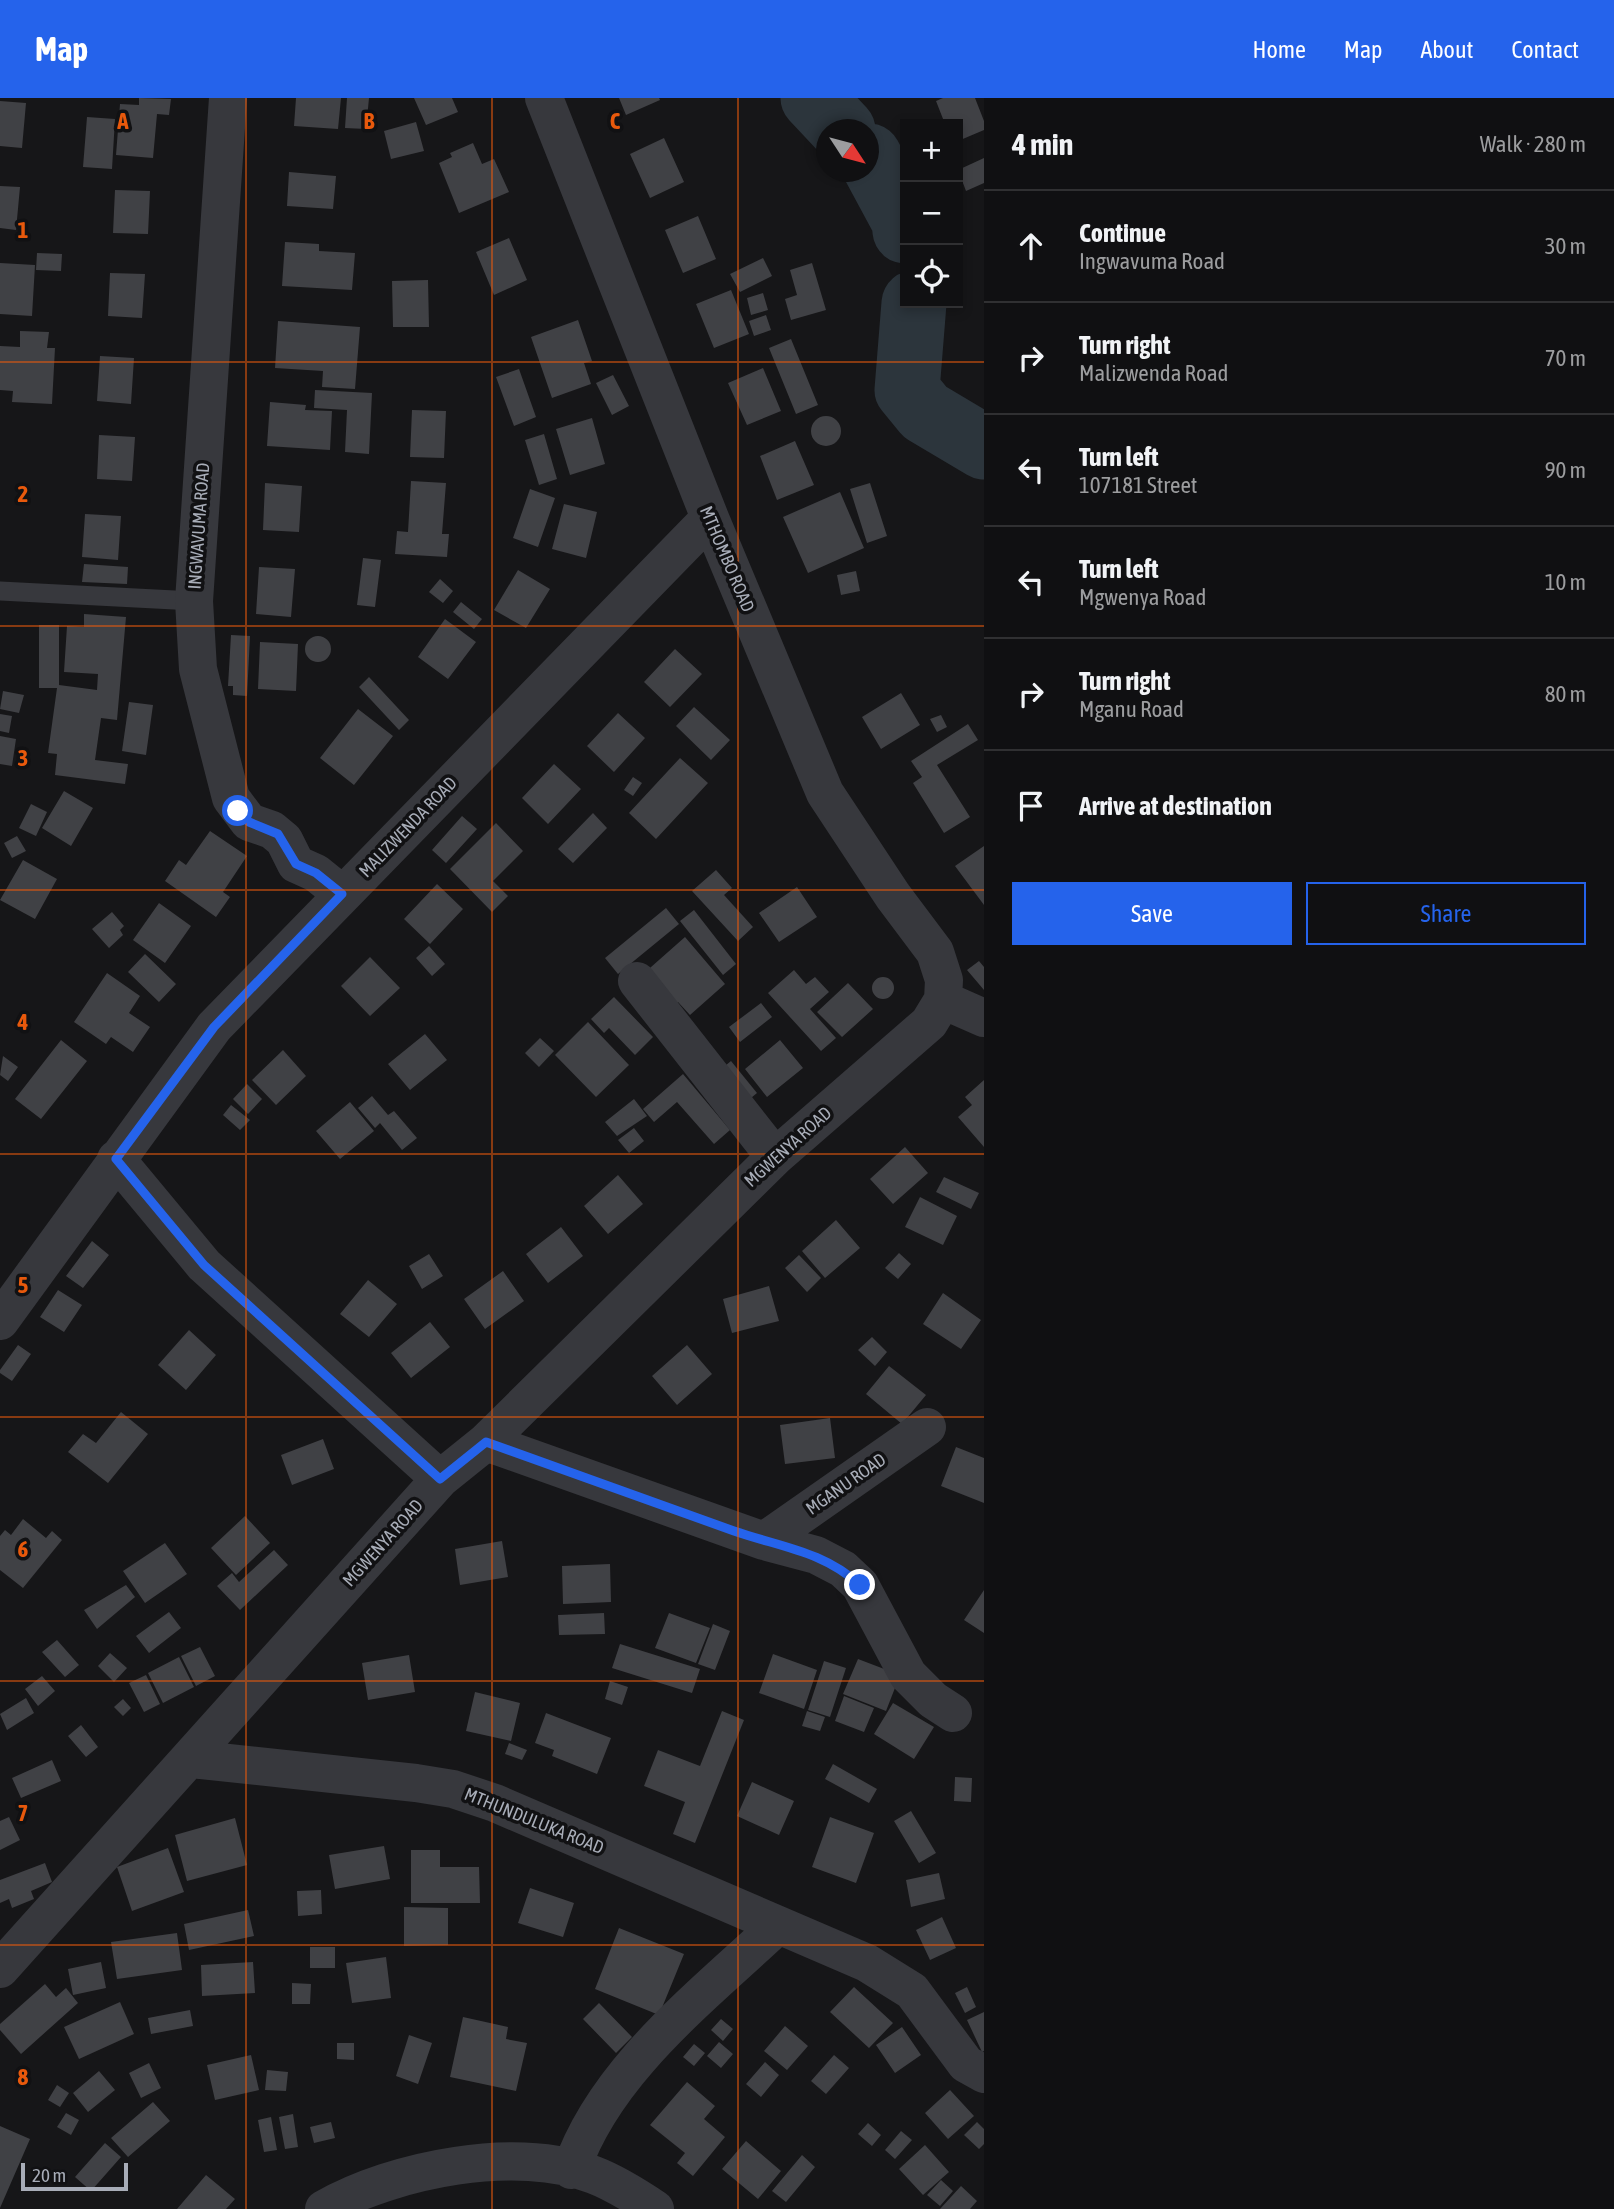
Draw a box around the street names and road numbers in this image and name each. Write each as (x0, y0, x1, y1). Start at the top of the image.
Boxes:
street label: INGWAVUMA ROAD (184, 462, 213, 590)
street label: MTHOMBO ROAD (696, 503, 759, 615)
street label: MALIZWENDA ROAD (354, 772, 461, 881)
street label: MGWENYA ROAD (740, 1102, 835, 1191)
street label: MGANU ROAD (802, 1449, 890, 1519)
street label: MGWENYA ROAD (338, 1495, 427, 1590)
street label: MTHUNDULUKA ROAD (462, 1783, 607, 1858)

